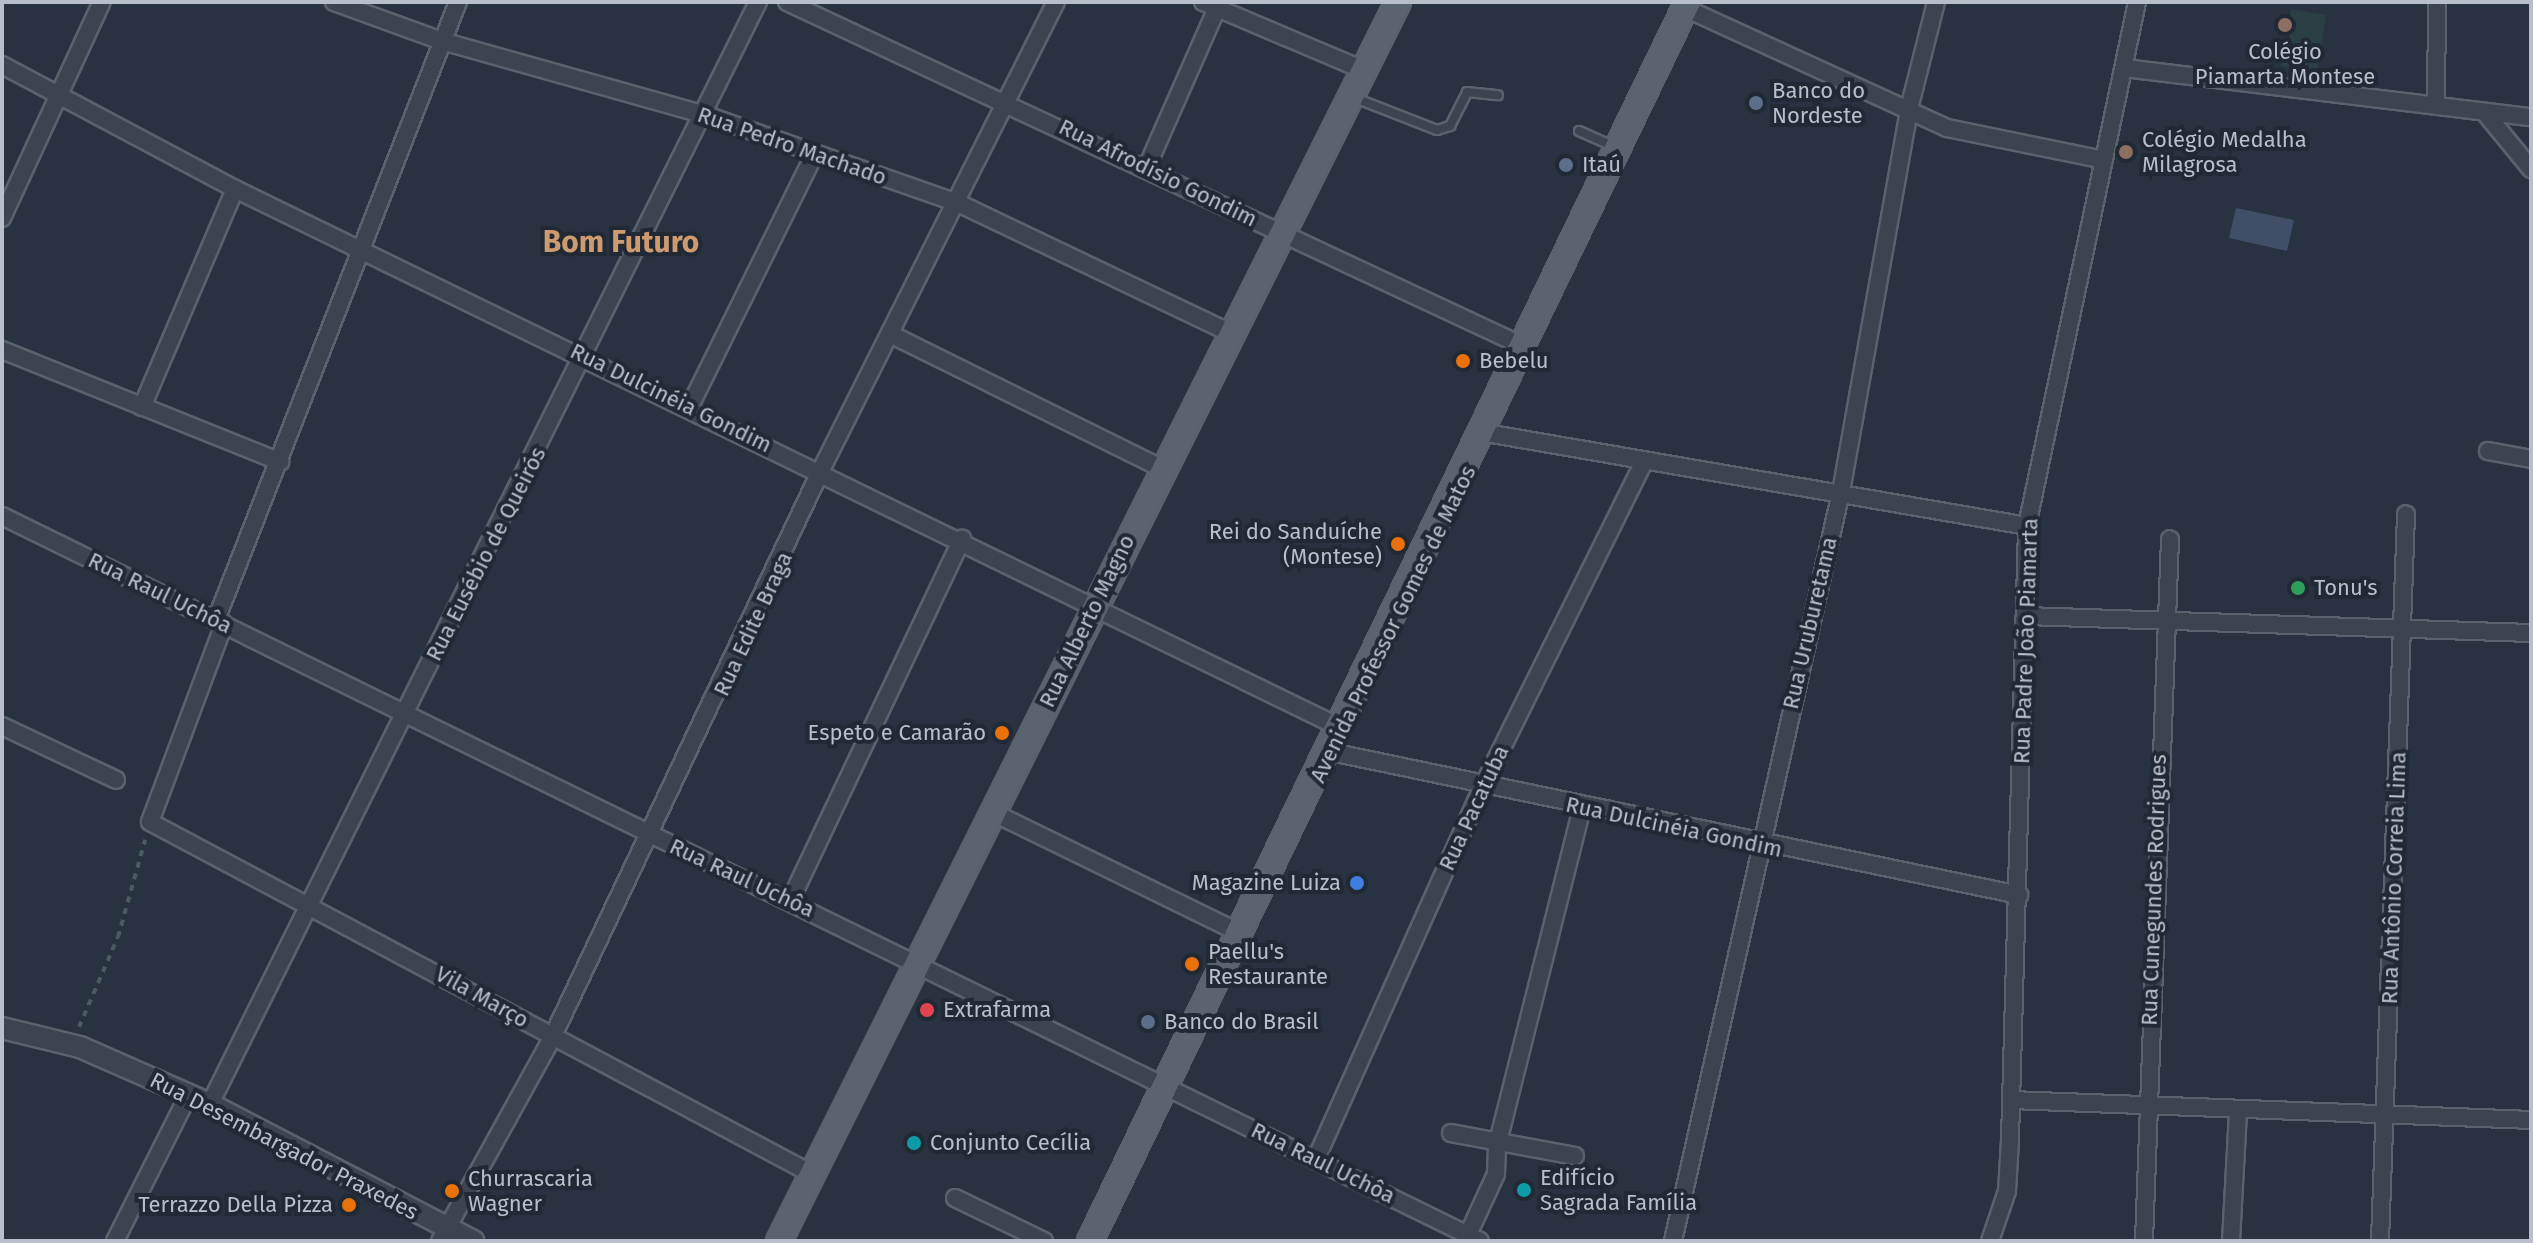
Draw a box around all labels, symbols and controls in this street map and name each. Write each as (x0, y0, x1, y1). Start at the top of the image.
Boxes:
marker: Colégio Piamarta Montese (2276, 16, 2294, 34)
place label: Colégio Piamarta Montese (2195, 38, 2375, 90)
place label: Banco do Nordeste (1772, 77, 1865, 128)
marker: Banco do Nordeste (1747, 94, 1765, 112)
street label: Rua Pedro Machado (694, 101, 890, 191)
street label: Rua Afrodísio Gondim (1055, 114, 1261, 232)
place label: Colégio Medalha Milagrosa (2142, 126, 2307, 178)
marker: Colégio Medalha Milagrosa (2117, 143, 2135, 161)
place label: Itaú (1582, 152, 1621, 178)
marker: Itaú (1557, 156, 1575, 174)
district label: Bom Futuro (543, 224, 699, 260)
street label: Rua Dulcinéia Gondim (566, 338, 776, 458)
place label: Bebelu (1479, 348, 1549, 374)
marker: Bebelu (1454, 352, 1472, 370)
street label: Rua Eusébio de Queirós (421, 443, 551, 665)
street label: Avenida Professor Gomes de Matos (1305, 461, 1481, 787)
street label: Rua Padre João Piamarta (2009, 517, 2043, 765)
place label: Rei do Sanduíche (Montese) (1209, 518, 1382, 570)
street label: Rua Alberto Magno (1034, 530, 1140, 712)
street label: Rua Uruburetama (1777, 534, 1843, 712)
marker: Rei do Sanduíche (Montese) (1389, 535, 1407, 553)
street label: Rua Raul Uchôa (84, 547, 236, 639)
street label: Rua Edite Braga (708, 548, 798, 700)
place label: Tonu's (2314, 575, 2378, 601)
marker: Tonu's (2289, 579, 2307, 597)
place label: Espeto e Camarão (807, 720, 986, 746)
marker: Espeto e Camarão (993, 724, 1011, 742)
street label: Rua Pacatuba (1433, 741, 1515, 875)
street label: Rua Antônio Correia Lima (2376, 751, 2412, 1005)
street label: Rua Cunegundes Rodrigues (2136, 754, 2172, 1026)
street label: Rua Dulcinéia Gondim (1563, 791, 1785, 863)
street label: Rua Raul Uchôa (665, 833, 819, 923)
place label: Magazine Luiza (1192, 870, 1341, 896)
marker: Magazine Luiza (1348, 874, 1366, 892)
place label: Paellu's Restaurante (1208, 938, 1328, 990)
marker: Paellu's Restaurante (1183, 955, 1201, 973)
street label: Vila Março (431, 961, 533, 1033)
place label: Extrafarma (943, 997, 1051, 1023)
marker: Extrafarma (918, 1001, 936, 1019)
place label: Banco do Brasil (1164, 1009, 1319, 1035)
marker: Banco do Brasil (1139, 1013, 1157, 1031)
street label: Rua Desembargador Praxedes (146, 1067, 422, 1225)
street label: Rua Raul Uchôa (1247, 1117, 1399, 1209)
place label: Conjunto Cecília (930, 1130, 1091, 1156)
marker: Conjunto Cecília (905, 1134, 923, 1152)
place label: Edifício Sagrada Família (1540, 1164, 1697, 1216)
place label: Churrascaria Wagner (468, 1165, 593, 1216)
marker: Edifício Sagrada Família (1515, 1181, 1533, 1199)
marker: Churrascaria Wagner (443, 1182, 461, 1200)
place label: Terrazzo Della Pizza (138, 1192, 333, 1218)
marker: Terrazzo Della Pizza (340, 1196, 358, 1214)

